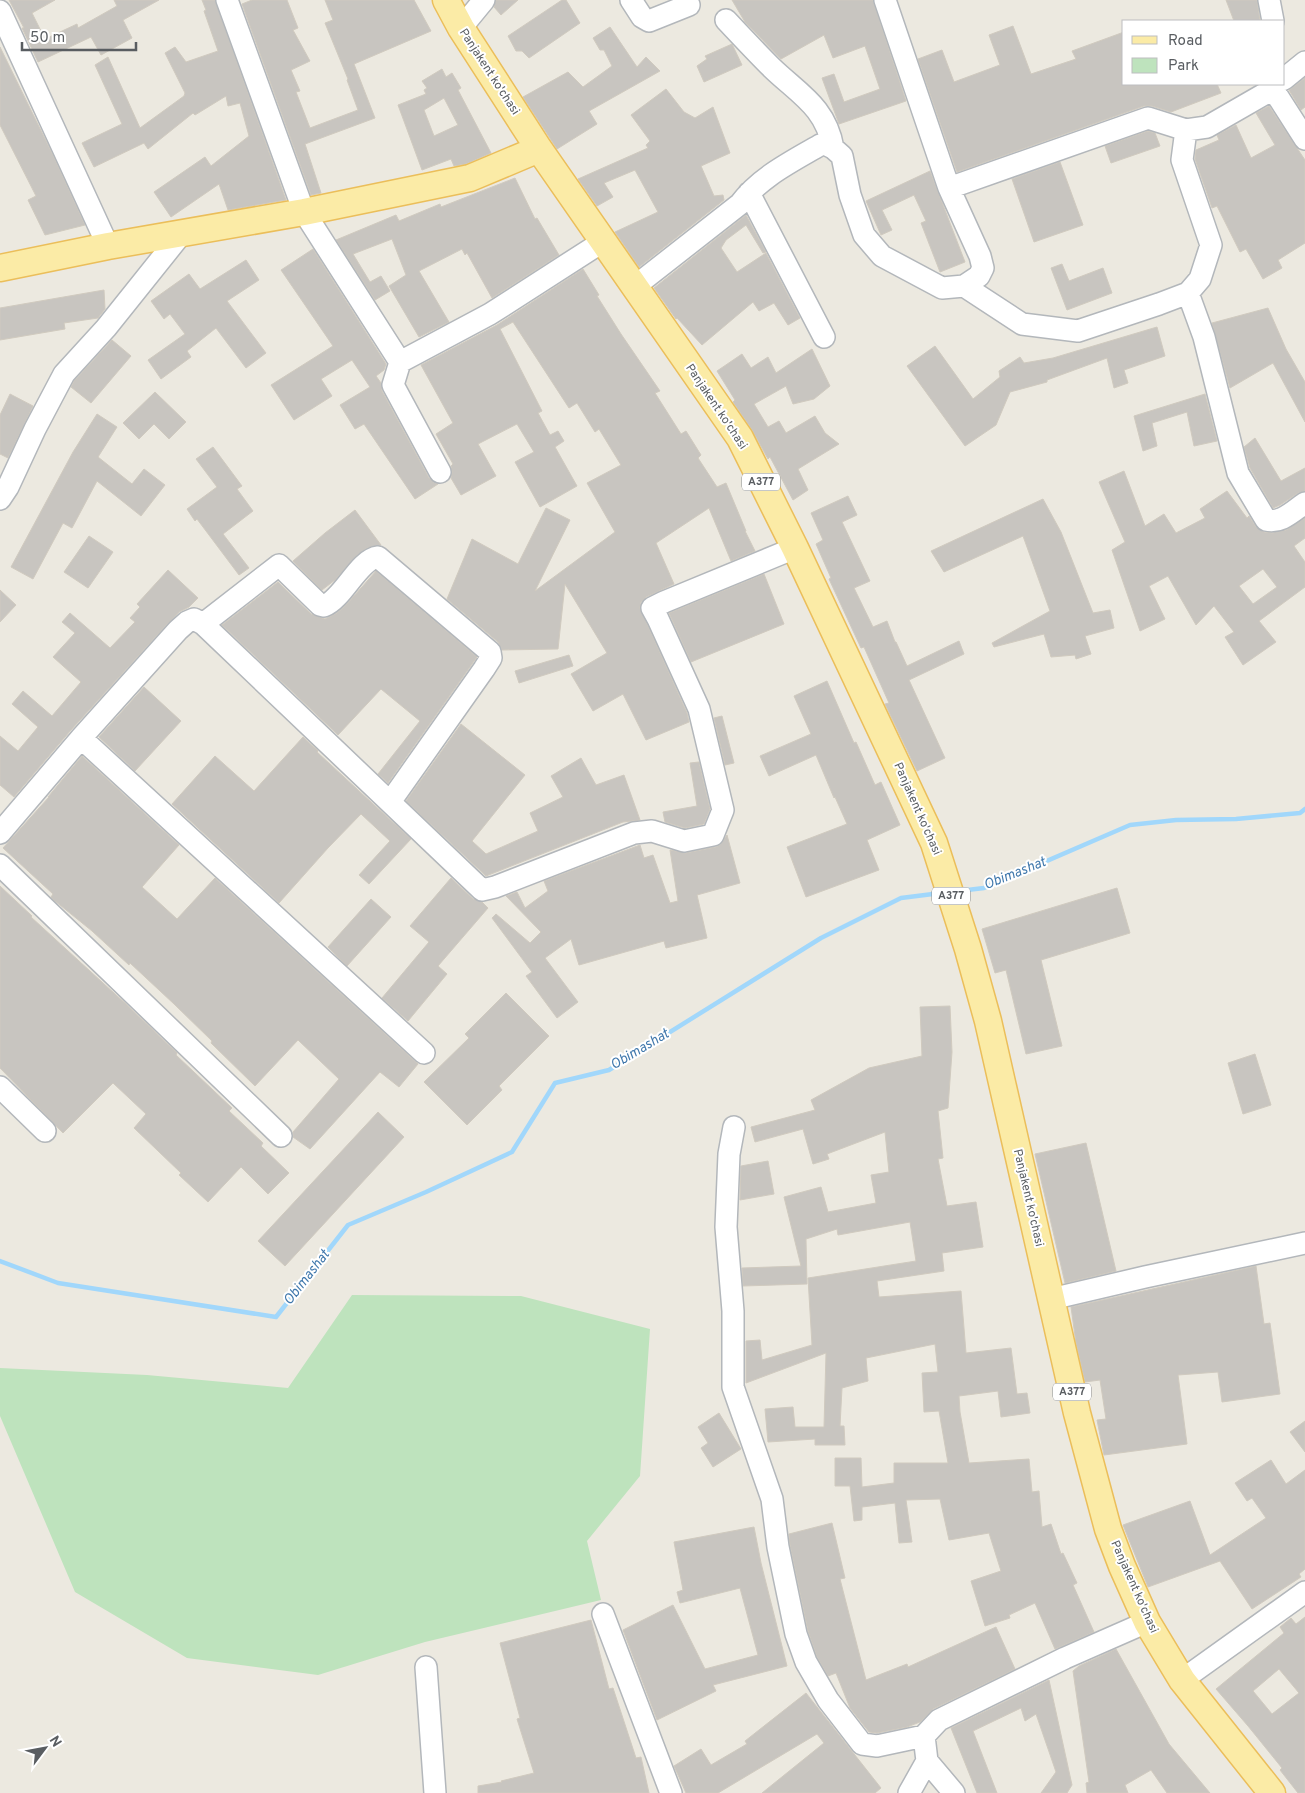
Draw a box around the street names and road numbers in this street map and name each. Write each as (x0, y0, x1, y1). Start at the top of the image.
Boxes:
street label: Panjakent ko'chasi (455, 26, 523, 118)
street label: Panjakent ko'chasi (681, 361, 751, 453)
road number: A377 (742, 474, 780, 491)
street label: Panjakent ko'chasi (889, 760, 945, 858)
road number: A377 (932, 888, 970, 904)
street label: Panjakent ko'chasi (1009, 1148, 1047, 1248)
road number: A377 (1053, 1384, 1091, 1400)
street label: Panjakent ko'chasi (1106, 1538, 1162, 1636)

